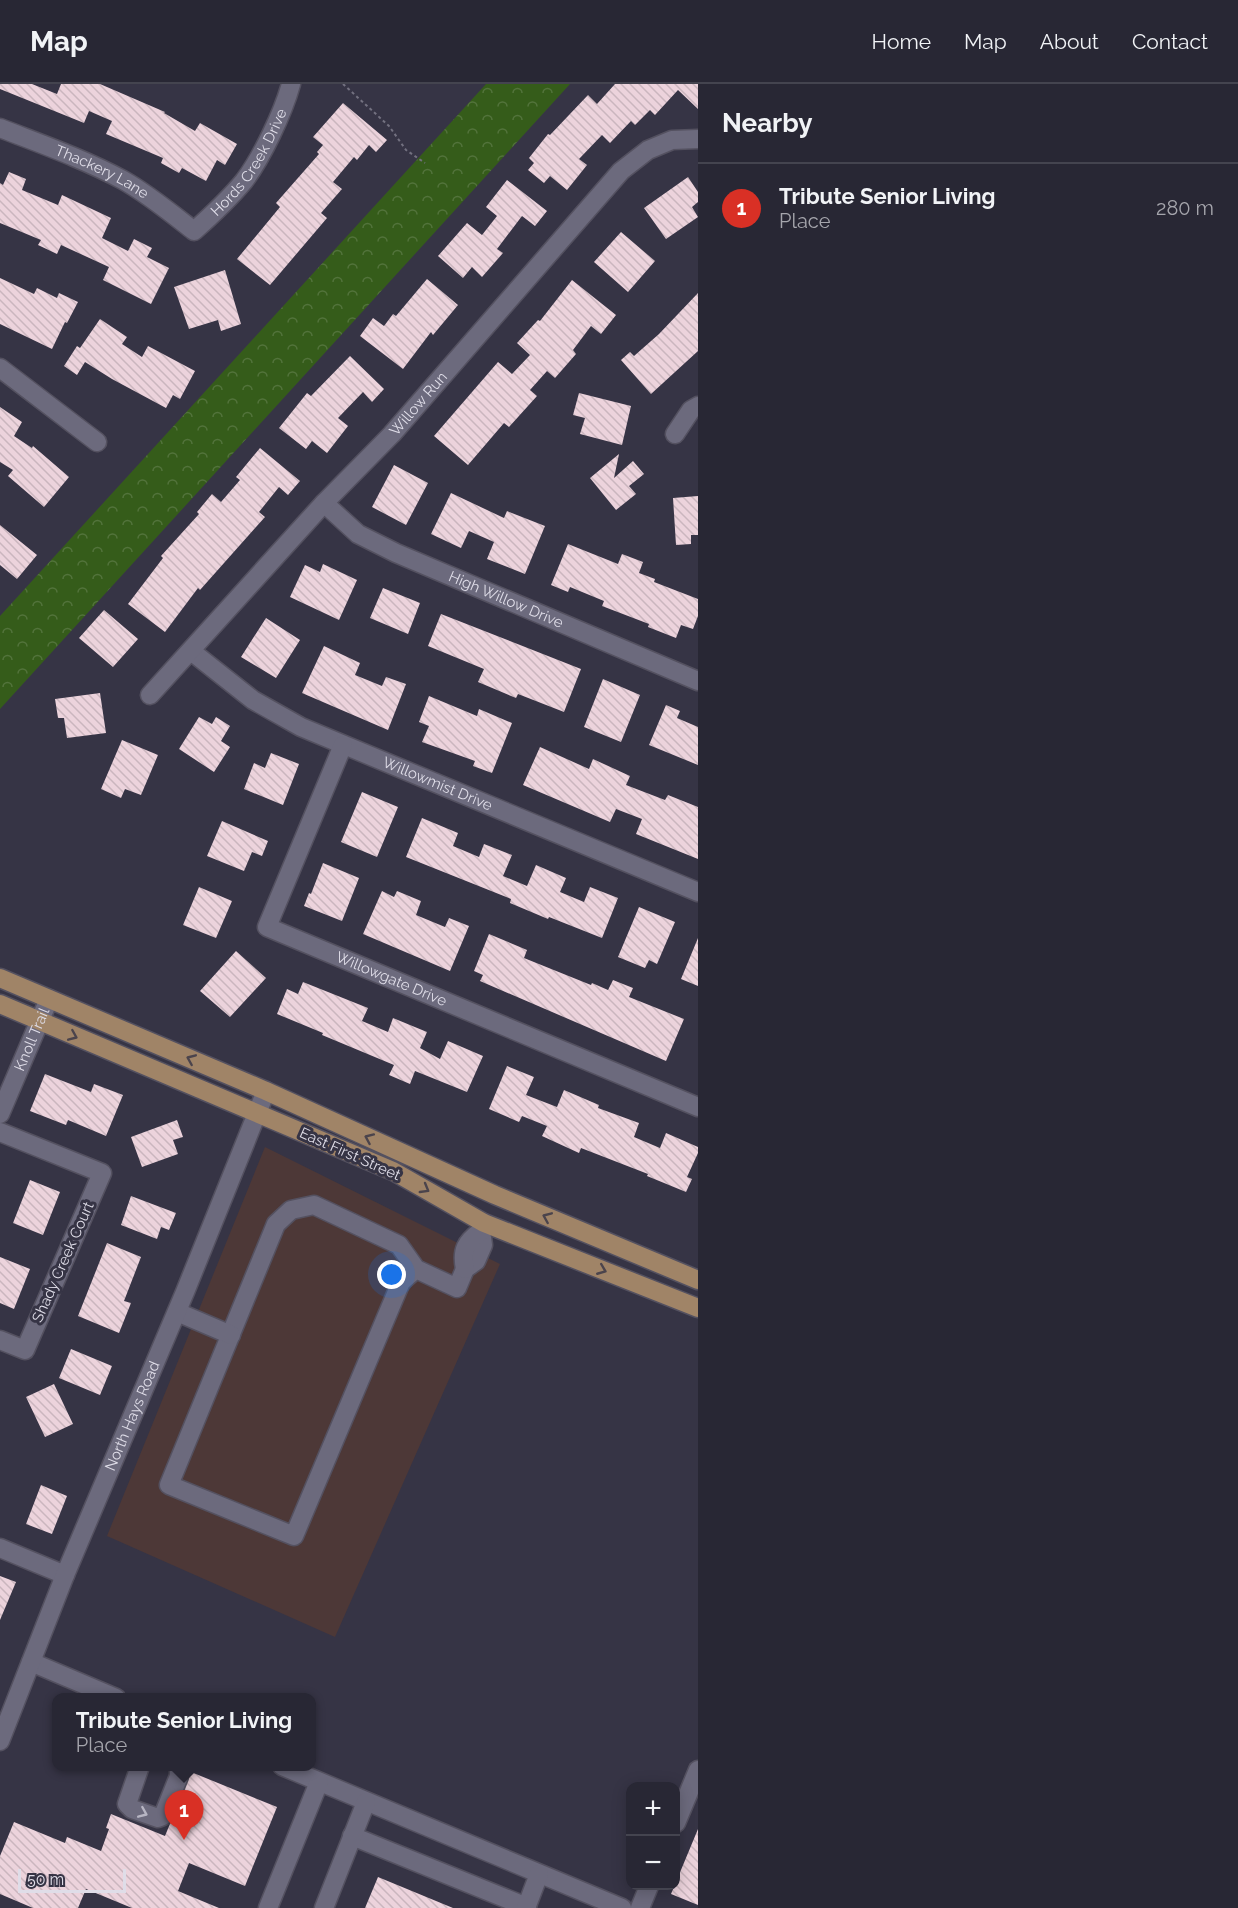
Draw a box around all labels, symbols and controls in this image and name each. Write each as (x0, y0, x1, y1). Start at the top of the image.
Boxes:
text: Map (30, 25, 88, 58)
text: Home (872, 29, 931, 54)
text: Map (964, 29, 1007, 54)
text: About (1040, 29, 1099, 54)
text: Contact (1132, 29, 1208, 54)
street label: Hords Creek Drive (207, 106, 291, 220)
text: Nearby (722, 108, 812, 138)
street label: Thackery Lane (53, 141, 152, 203)
text: Tribute Senior Living (779, 183, 996, 209)
text: 1 (737, 196, 746, 220)
text: 280 m (1156, 196, 1214, 220)
text: Place (779, 209, 830, 233)
street label: Willow Run (386, 368, 451, 439)
street label: High Willow Drive (446, 567, 566, 632)
street label: Willowmist Drive (380, 753, 495, 815)
street label: Willowgate Drive (333, 948, 450, 1010)
street label: Knoll Trail (10, 1004, 54, 1074)
one-way arrow (67, 1028, 78, 1040)
one-way arrow (186, 1054, 197, 1066)
street label: East First Street (297, 1124, 403, 1184)
one-way arrow (364, 1133, 375, 1145)
one-way arrow (419, 1182, 429, 1193)
street label: Shady Creek Court (28, 1199, 98, 1325)
one-way arrow (542, 1212, 553, 1224)
your location (377, 1260, 406, 1289)
one-way arrow (596, 1263, 607, 1275)
street label: North Hays Road (101, 1358, 164, 1473)
popup (52, 1693, 316, 1771)
text: Tribute Senior Living (76, 1707, 292, 1733)
text: Place (76, 1733, 127, 1757)
map controls (626, 1782, 680, 1890)
button: + (626, 1782, 680, 1836)
pin: 1 (164, 1790, 204, 1840)
one-way arrow (136, 1806, 147, 1818)
button: − (626, 1836, 680, 1890)
scale bar (18, 1866, 126, 1894)
text: 50 m (27, 1870, 64, 1889)

